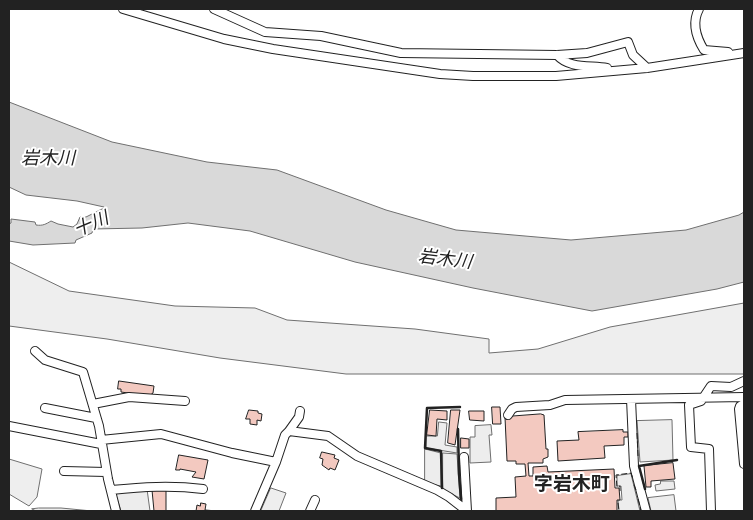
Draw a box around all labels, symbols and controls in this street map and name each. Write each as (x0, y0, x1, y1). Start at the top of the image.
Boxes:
water label: 岩木川 (21, 147, 75, 169)
water label: 十川 (70, 207, 112, 241)
water label: 岩木川 (417, 245, 473, 273)
district label: 字岩木町 (534, 473, 610, 495)

